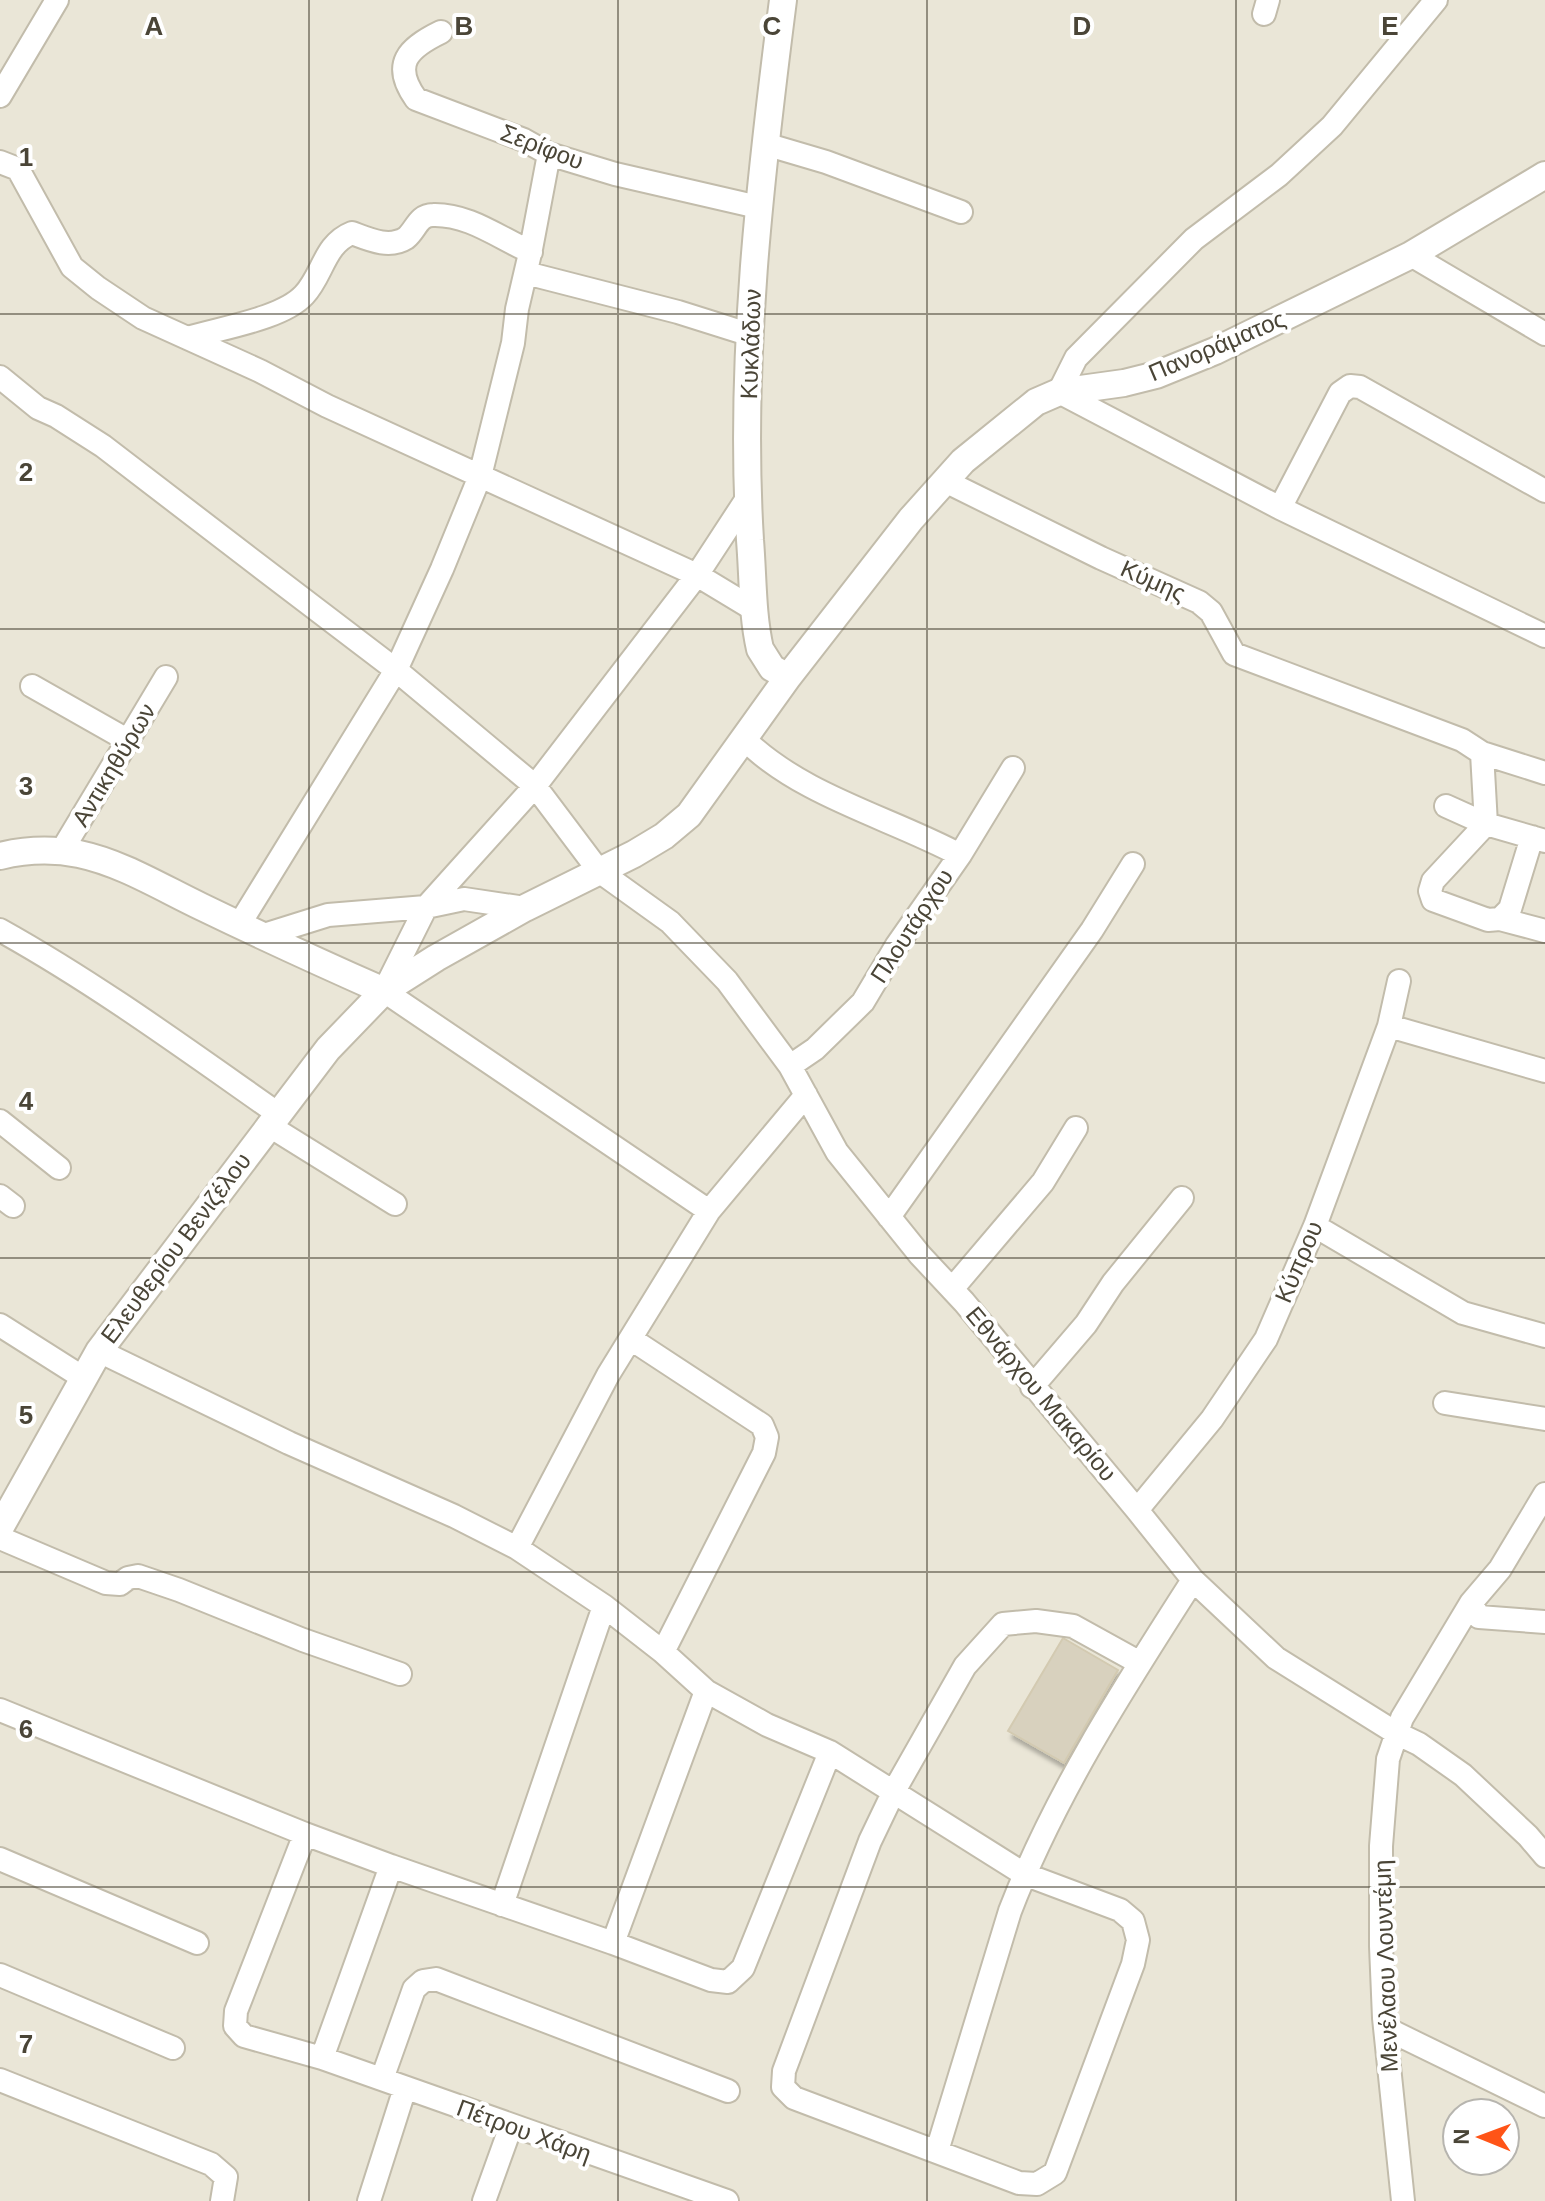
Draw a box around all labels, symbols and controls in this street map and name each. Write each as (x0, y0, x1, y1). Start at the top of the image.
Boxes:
text: A (145, 11, 164, 41)
text: B (455, 11, 473, 41)
text: C (763, 11, 782, 41)
text: D (1073, 11, 1091, 41)
text: E (1381, 11, 1399, 41)
street label: Σερίφου (497, 118, 587, 175)
text: 1 (19, 142, 33, 172)
street label: Κυκλάδων (735, 288, 766, 400)
street label: Πανοράματος (1144, 305, 1289, 386)
text: 2 (19, 457, 33, 487)
street label: Κύμης (1117, 554, 1190, 607)
street label: Αντικηθύρων (66, 698, 161, 831)
text: 3 (19, 771, 33, 801)
street label: Πλουτάρχου (865, 864, 958, 988)
text: 4 (19, 1086, 34, 1116)
street label: Ελευθερίου Βενιζέλου (95, 1147, 256, 1348)
street label: Κύπρου (1269, 1217, 1328, 1307)
street label: Εθνάρχου Μακαρίου (961, 1301, 1122, 1486)
text: 5 (19, 1400, 33, 1430)
text: 6 (19, 1714, 33, 1744)
street label: Μενέλαου Λουντέμη (1368, 1859, 1403, 2073)
text: 7 (19, 2029, 33, 2059)
street label: Πέτρου Χάρη (453, 2094, 595, 2167)
north arrow (1441, 2097, 1521, 2177)
text: N (1449, 2128, 1474, 2145)

